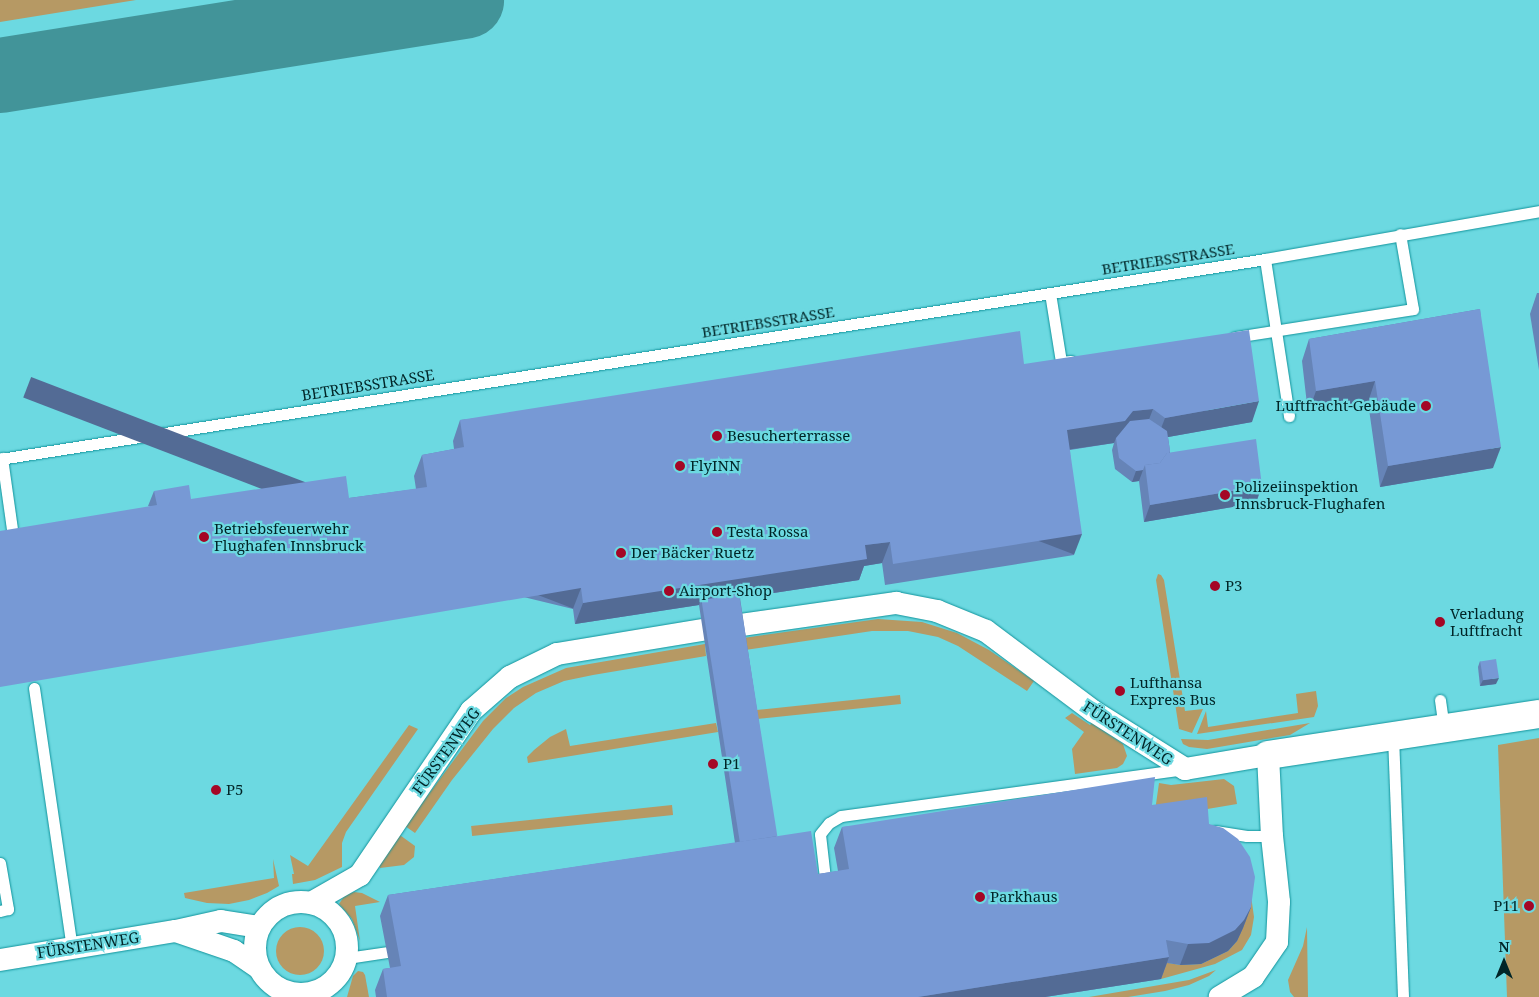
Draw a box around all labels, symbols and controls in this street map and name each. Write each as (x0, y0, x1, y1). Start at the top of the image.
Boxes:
street label: BETRIEBSSTRASSE (1100, 240, 1236, 278)
street label: BETRIEBSSTRASSE (700, 303, 836, 341)
street label: BETRIEBSSTRASSE (300, 366, 436, 404)
place label: Luftfracht-Gebäude (1276, 397, 1416, 415)
marker: Luftfracht-Gebäude (1420, 400, 1432, 412)
place label: Besucherterrasse (727, 427, 850, 445)
marker: Besucherterrasse (711, 430, 723, 442)
place label: FlyINN (690, 457, 740, 475)
marker: FlyINN (674, 460, 686, 472)
place label: Polizeiinspektion Innsbruck-Flughafen (1235, 477, 1386, 512)
marker: Polizeiinspektion Innsbruck-Flughafen (1219, 489, 1231, 501)
place label: Betriebsfeuerwehr Flughafen Innsbruck (214, 519, 364, 554)
place label: Testa Rossa (727, 523, 808, 541)
marker: Testa Rossa (711, 526, 723, 538)
marker: Betriebsfeuerwehr Flughafen Innsbruck (198, 531, 210, 543)
place label: Der Bäcker Ruetz (631, 544, 754, 562)
marker: Der Bäcker Ruetz (615, 547, 627, 559)
place label: P3 (1225, 577, 1242, 595)
marker: P3 (1209, 580, 1221, 592)
place label: Airport-Shop (679, 582, 772, 600)
marker: Airport-Shop (663, 585, 675, 597)
place label: Verladung Luftfracht (1450, 604, 1524, 639)
marker: Verladung Luftfracht (1434, 616, 1446, 628)
place label: Lufthansa Express Bus (1130, 673, 1216, 708)
marker: Lufthansa Express Bus (1114, 685, 1126, 697)
street label: FÜRSTENWEG (1080, 697, 1176, 769)
street label: FÜRSTENWEG (408, 704, 484, 798)
place label: P1 (723, 755, 740, 773)
marker: P1 (707, 758, 719, 770)
place label: P5 (226, 781, 243, 799)
marker: P5 (210, 784, 222, 796)
place label: Parkhaus (990, 888, 1058, 906)
marker: Parkhaus (974, 891, 986, 903)
place label: P11 (1493, 897, 1519, 915)
marker: P11 (1523, 900, 1535, 912)
street label: FÜRSTENWEG (36, 928, 140, 962)
north arrow (1479, 937, 1529, 987)
text: N (1498, 937, 1510, 956)

